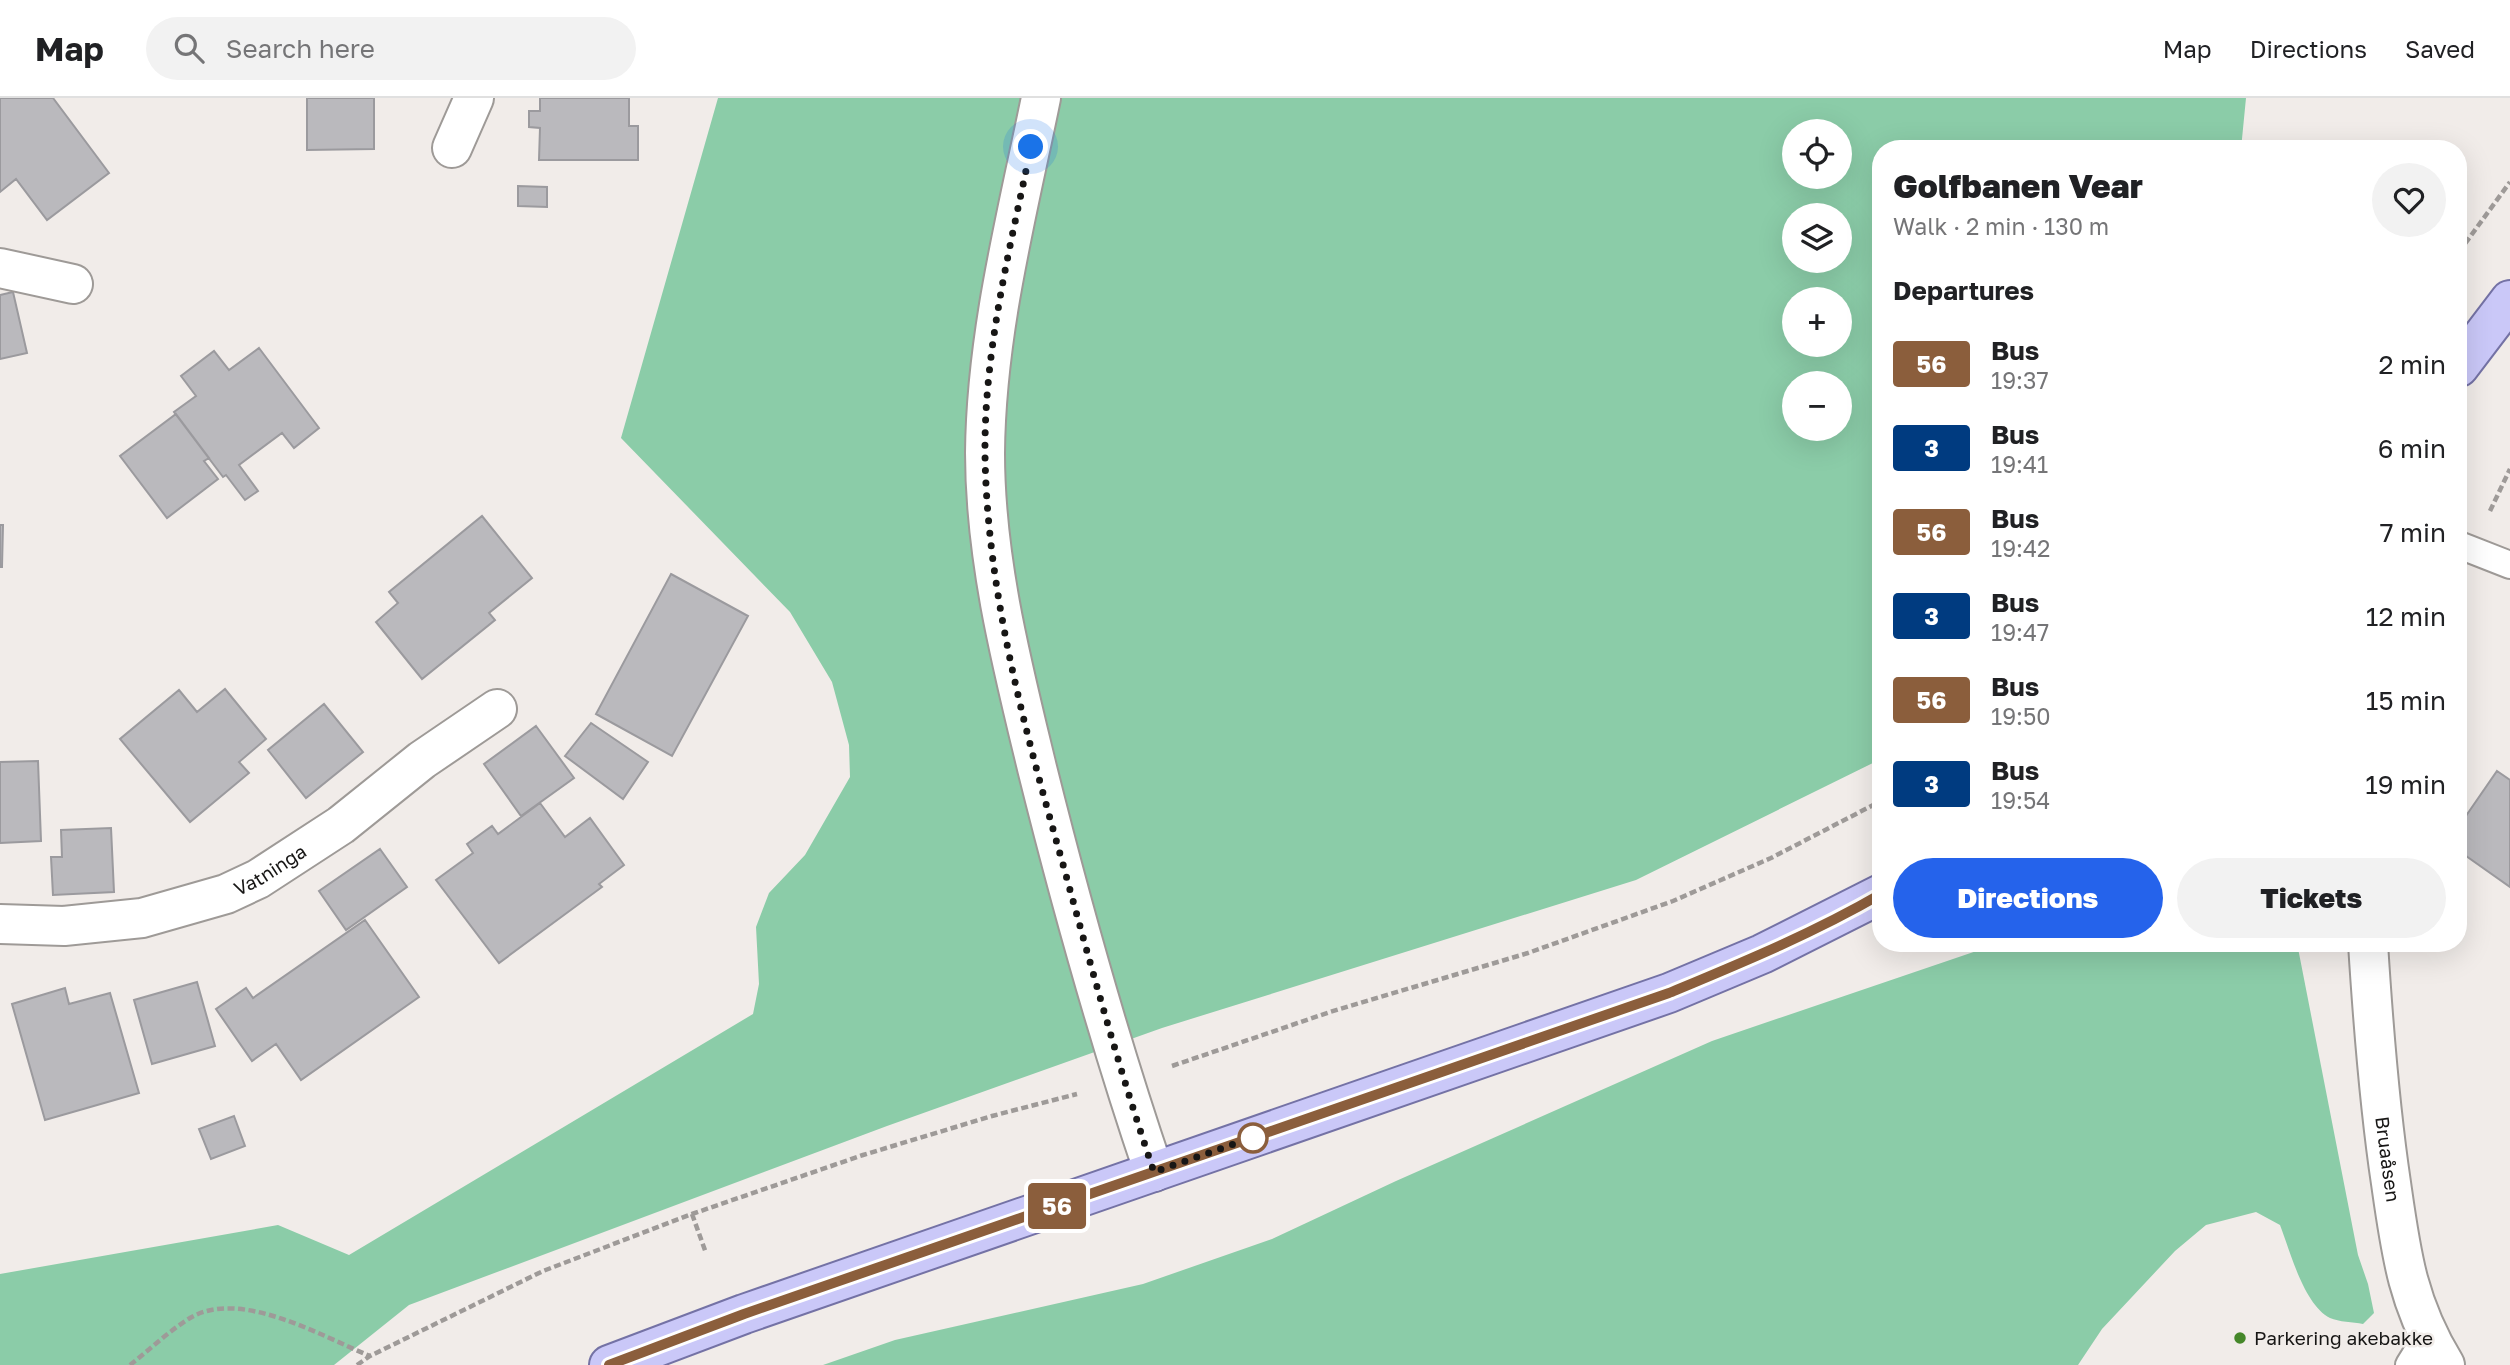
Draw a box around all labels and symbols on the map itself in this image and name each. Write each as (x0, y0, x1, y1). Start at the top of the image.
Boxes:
your location (1013, 129, 1048, 164)
street label: Vatninga (230, 839, 310, 900)
street label: Bruaåsen (2371, 1115, 2406, 1203)
unlabelled marker (1238, 1123, 1268, 1153)
line badge: 56 (1026, 1183, 1088, 1229)
place label: Parkering akebakke (2254, 1326, 2433, 1349)
marker: Parkering akebakke (2232, 1330, 2248, 1346)

